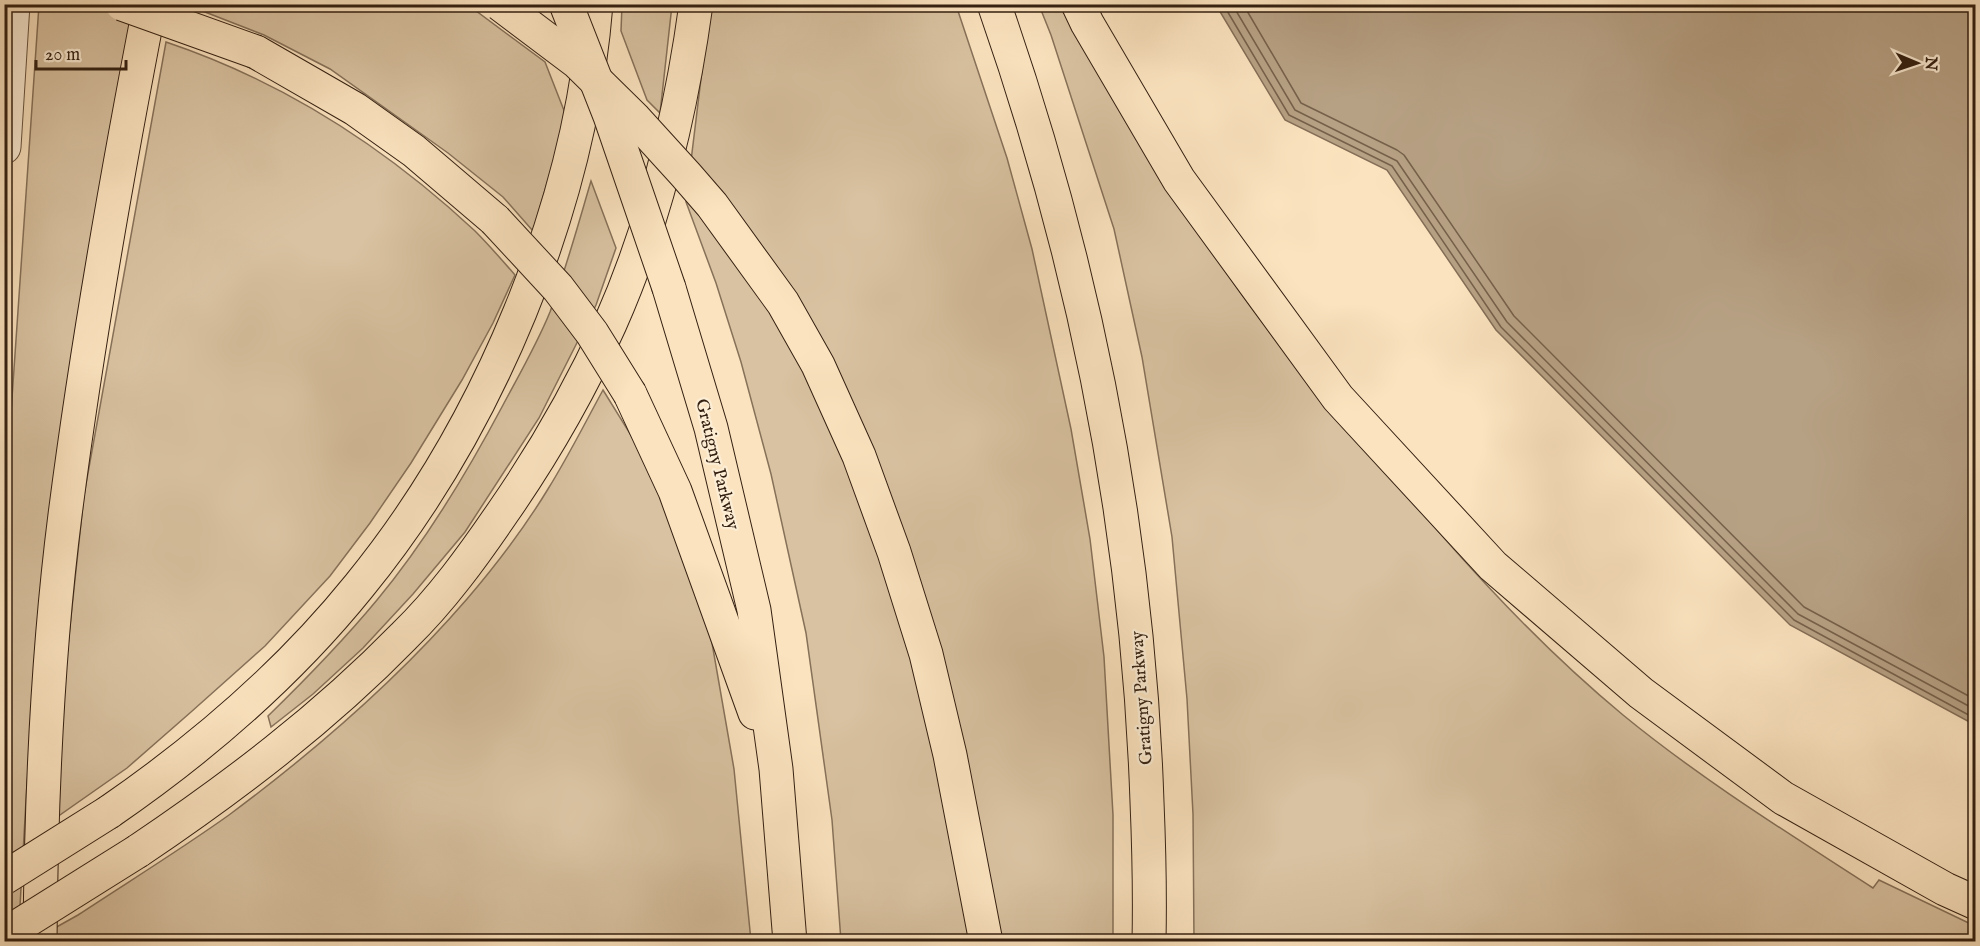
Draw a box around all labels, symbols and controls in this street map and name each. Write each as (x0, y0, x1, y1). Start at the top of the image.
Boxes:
scale bar (36, 33, 126, 71)
north arrow (1887, 33, 1947, 93)
text: 20 m (45, 44, 80, 67)
text: N (1920, 55, 1940, 71)
street label: Gratigny Parkway (689, 397, 744, 532)
street label: Gratigny Parkway (1126, 630, 1159, 766)

